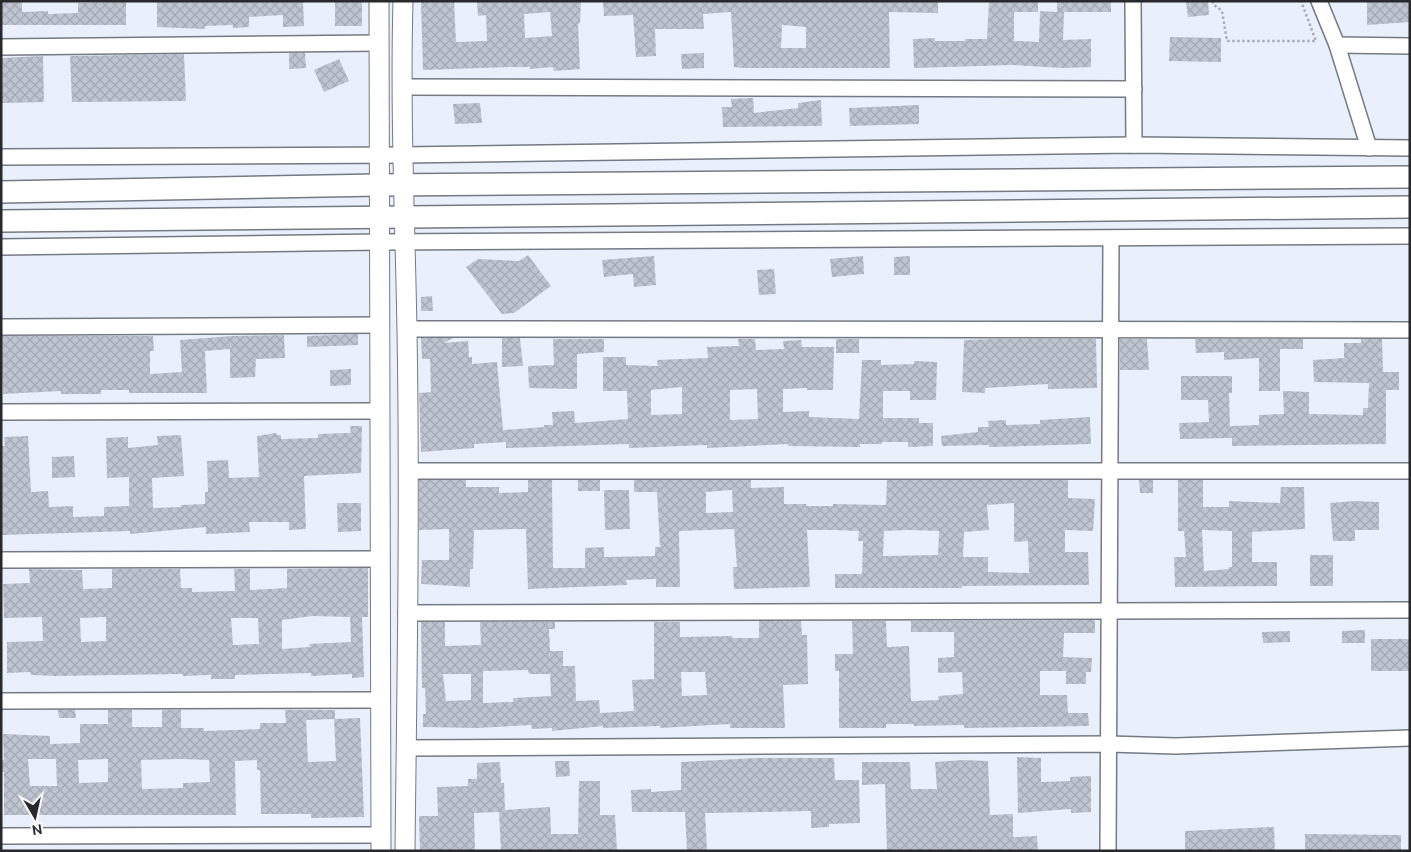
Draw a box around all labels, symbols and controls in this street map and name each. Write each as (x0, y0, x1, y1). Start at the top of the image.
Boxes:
north arrow (10, 792, 60, 842)
text: N (31, 821, 43, 839)

